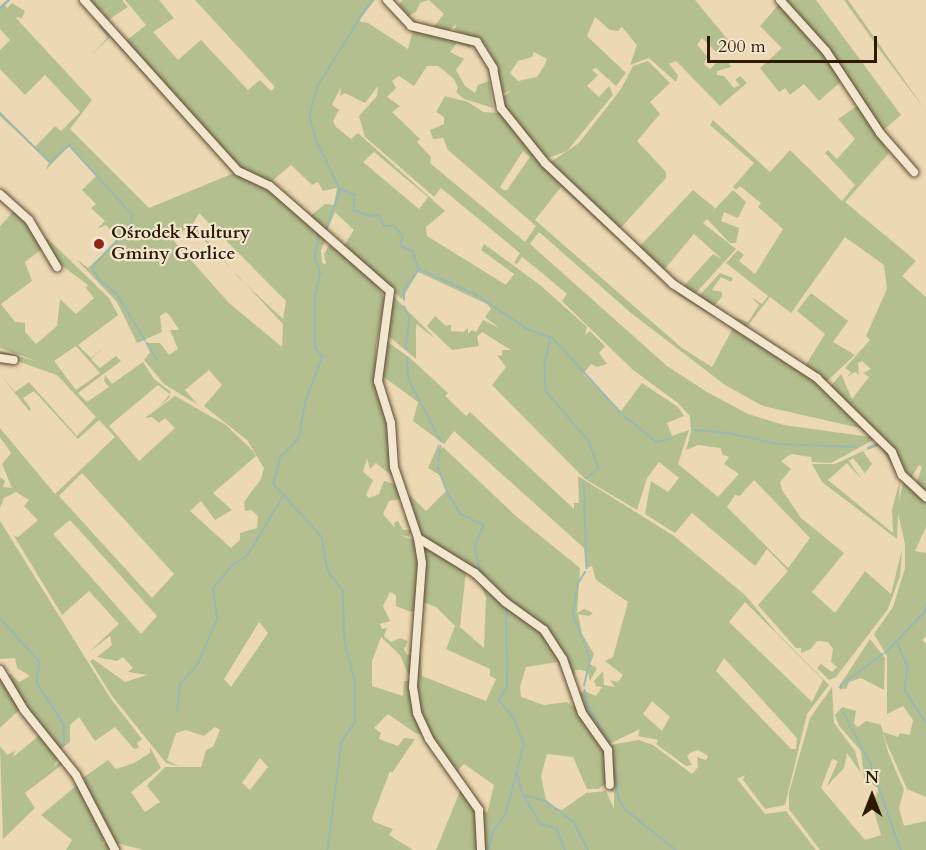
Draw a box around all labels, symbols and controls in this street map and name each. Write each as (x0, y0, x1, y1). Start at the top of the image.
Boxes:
scale bar (710, 24, 880, 62)
text: 200 m (718, 34, 766, 59)
place label: Ośrodek Kultury Gminy Gorlice (111, 223, 250, 266)
marker: Ośrodek Kultury Gminy Gorlice (92, 237, 106, 251)
north arrow (842, 766, 902, 826)
text: N (865, 767, 879, 789)

